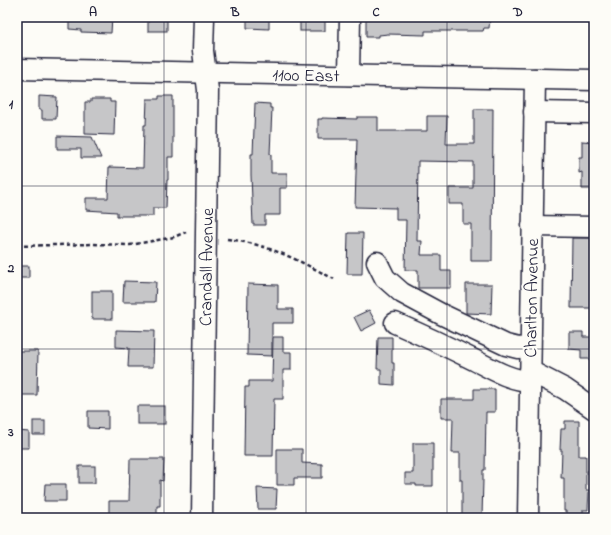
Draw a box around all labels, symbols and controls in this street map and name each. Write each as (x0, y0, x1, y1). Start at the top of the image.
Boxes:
text: A (89, 3, 97, 22)
text: B (230, 3, 240, 22)
text: C (372, 3, 380, 22)
text: D (512, 3, 523, 22)
street label: 1100 East (272, 63, 340, 91)
text: 1 (9, 95, 14, 114)
street label: Crandall Avenue (194, 207, 222, 326)
street label: Charlton Avenue (519, 237, 547, 358)
text: 2 (7, 259, 15, 278)
text: 3 (7, 423, 14, 442)

